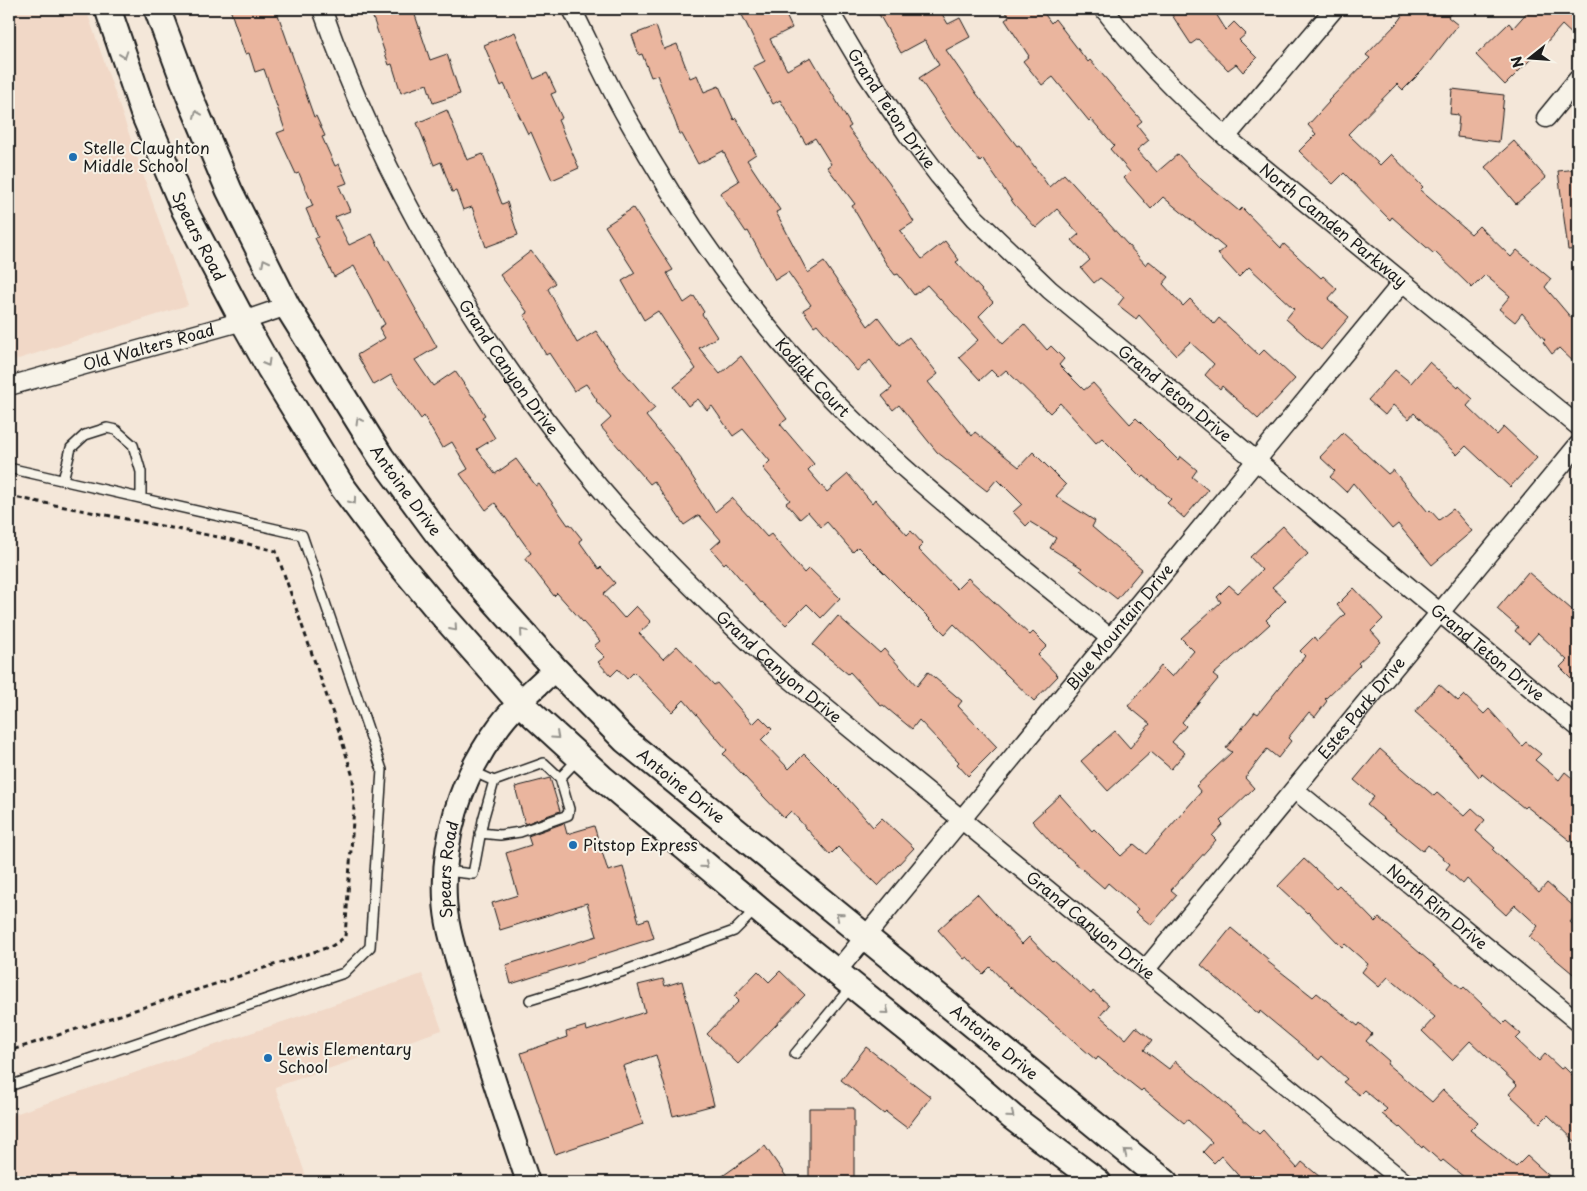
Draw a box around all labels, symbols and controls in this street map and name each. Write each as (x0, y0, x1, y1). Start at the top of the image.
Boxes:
north arrow (1504, 32, 1554, 82)
street label: Grand Teton Drive (843, 43, 942, 173)
one-way arrow (118, 50, 128, 59)
text: N (1505, 54, 1529, 70)
one-way arrow (193, 111, 203, 119)
place label: Stelle Claughton Middle School (83, 135, 210, 177)
marker: Stelle Claughton Middle School (67, 151, 79, 163)
street label: North Camden Parkway (1255, 157, 1413, 292)
street label: Spears Road (167, 187, 233, 285)
one-way arrow (261, 258, 271, 267)
street label: Grand Canyon Drive (454, 294, 565, 439)
street label: Old Walters Road (80, 317, 217, 376)
street label: Kodiak Court (770, 332, 856, 422)
street label: Grand Teton Drive (1113, 338, 1238, 447)
one-way arrow (261, 358, 271, 367)
one-way arrow (356, 418, 366, 427)
street label: Antoine Drive (365, 440, 448, 540)
one-way arrow (348, 495, 356, 504)
street label: Blue Mountain Drive (1059, 558, 1178, 695)
street label: Grand Teton Drive (1426, 597, 1550, 706)
street label: Grand Canyon Drive (711, 604, 848, 728)
one-way arrow (448, 623, 457, 632)
one-way arrow (519, 629, 528, 638)
street label: Estes Park Drive (1311, 651, 1410, 763)
one-way arrow (550, 730, 559, 739)
street label: Antoine Drive (633, 742, 731, 828)
street label: Spears Road (432, 818, 464, 920)
place label: Pitstop Express (583, 832, 698, 856)
marker: Pitstop Express (567, 839, 579, 851)
street label: North Rim Drive (1382, 857, 1493, 954)
one-way arrow (699, 860, 708, 868)
street label: Grand Canyon Drive (1022, 864, 1161, 985)
one-way arrow (836, 913, 845, 921)
street label: Antoine Drive (946, 998, 1044, 1085)
one-way arrow (880, 1006, 889, 1014)
place label: Lewis Elementary School (278, 1036, 412, 1078)
marker: Lewis Elementary School (262, 1052, 274, 1064)
one-way arrow (1005, 1110, 1014, 1119)
one-way arrow (1124, 1149, 1133, 1157)

